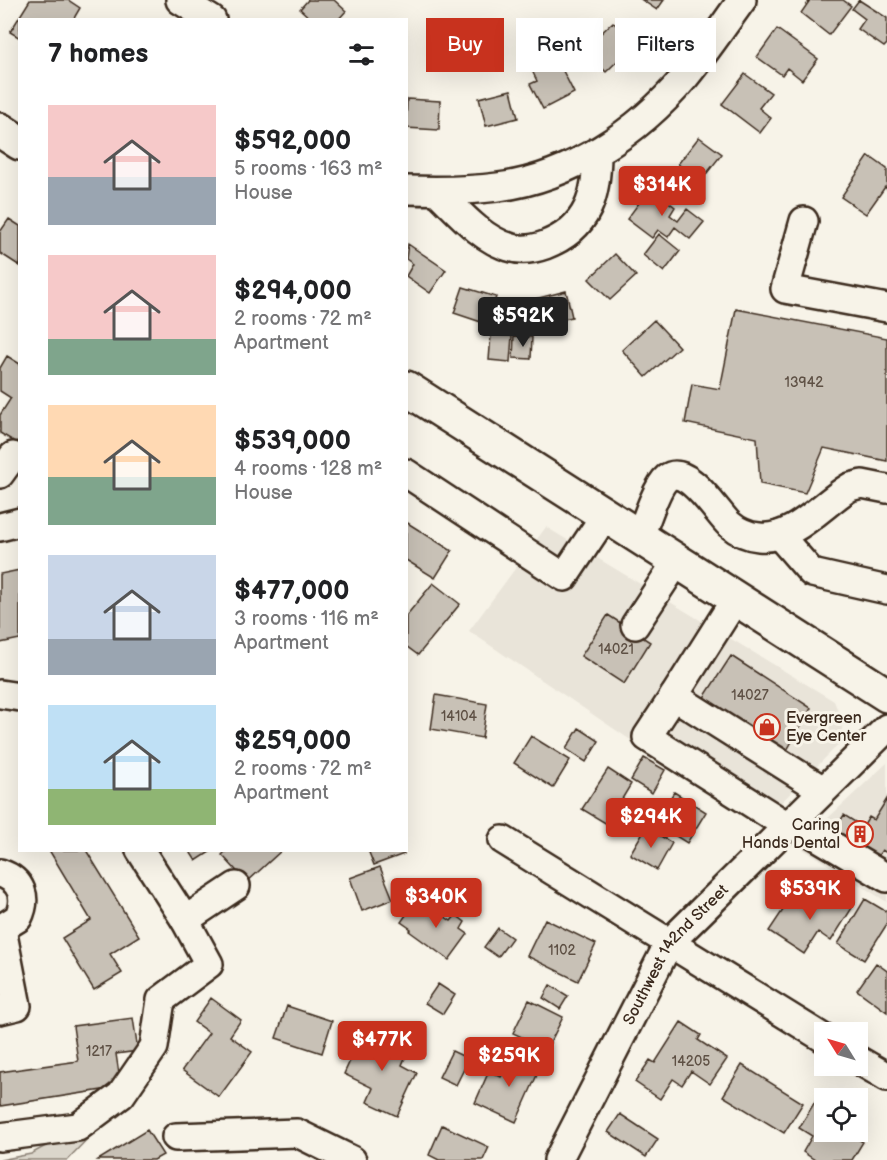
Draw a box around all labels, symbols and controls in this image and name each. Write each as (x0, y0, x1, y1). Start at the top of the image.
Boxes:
chip: Buy (426, 18, 504, 72)
chip: Rent (516, 18, 603, 72)
chip: Filters (615, 18, 716, 72)
icon: filters (345, 38, 378, 71)
text: 7 homes (48, 39, 148, 70)
text: $592,000 (234, 126, 351, 157)
icon: home (96, 129, 168, 201)
text: 5 rooms · 163 m² (234, 157, 383, 181)
pin: $314K (620, 166, 704, 217)
text: $314K (633, 173, 691, 197)
text: House (234, 181, 293, 205)
text: $294,000 (234, 276, 352, 307)
icon: home (96, 279, 168, 351)
pin: $592K (481, 297, 565, 348)
text: $592K (492, 304, 554, 328)
text: 2 rooms · 72 m² (234, 307, 372, 331)
text: Apartment (234, 331, 329, 355)
house number: 13942 (785, 374, 824, 391)
text: $539,000 (234, 426, 351, 457)
icon: home (96, 429, 168, 501)
text: 4 rooms · 128 m² (234, 457, 382, 481)
text: House (234, 481, 293, 505)
text: $477,000 (234, 576, 350, 607)
icon: home (96, 579, 168, 651)
text: 3 rooms · 116 m² (234, 607, 379, 631)
text: Apartment (234, 631, 329, 655)
house number: 14021 (598, 641, 634, 658)
house number: 14027 (731, 687, 769, 704)
house number: 14104 (441, 708, 478, 725)
place label: Evergreen Eye Center (786, 709, 866, 746)
shop icon: Evergreen Eye Center (752, 712, 782, 742)
text: $259,000 (234, 726, 351, 757)
icon: home (96, 729, 168, 801)
text: 2 rooms · 72 m² (234, 757, 372, 781)
text: Apartment (234, 781, 329, 805)
pin: $294K (609, 798, 693, 849)
text: $294K (620, 805, 682, 829)
place label: Caring Hands Dental (742, 816, 840, 853)
building icon: Caring Hands Dental (845, 819, 875, 849)
pin: $539K (768, 870, 852, 921)
text: $539K (779, 877, 841, 901)
pin: $340K (394, 878, 478, 929)
street label: Southwest 142nd Street (619, 880, 732, 1028)
text: $340K (405, 885, 467, 909)
house number: 1102 (548, 942, 576, 959)
pin: $477K (340, 1021, 424, 1072)
north arrow (814, 1022, 868, 1076)
map controls (814, 1022, 868, 1142)
text: $477K (352, 1028, 412, 1052)
pin: $259K (467, 1037, 551, 1088)
house number: 1217 (86, 1043, 112, 1060)
text: $259K (478, 1044, 540, 1068)
house number: 14205 (672, 1053, 710, 1070)
button: locate (814, 1088, 868, 1142)

